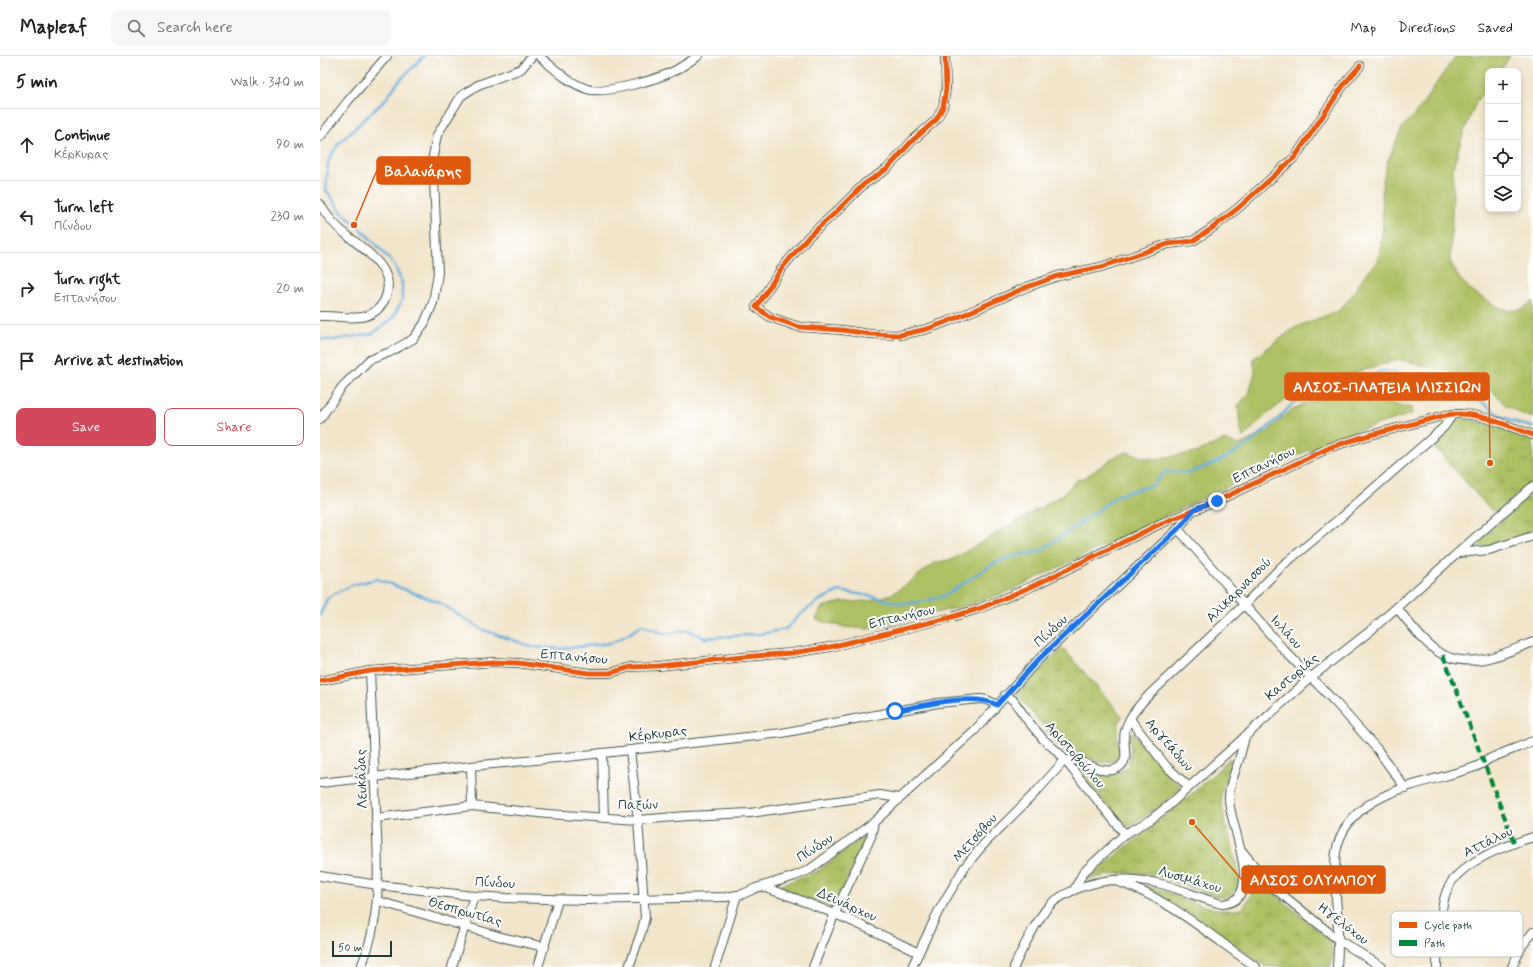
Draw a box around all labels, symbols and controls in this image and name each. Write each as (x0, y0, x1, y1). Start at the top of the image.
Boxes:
search box (111, 10, 391, 46)
text: Mapleaf (20, 15, 87, 40)
icon: search (125, 17, 147, 39)
text: Search here (157, 18, 233, 38)
text: Map (1350, 19, 1376, 37)
text: Directions (1398, 19, 1456, 37)
text: Saved (1478, 19, 1513, 37)
map controls (1485, 68, 1521, 212)
button: + (1485, 68, 1521, 104)
text: 5 min (16, 71, 58, 93)
text: Walk · 340 m (230, 74, 304, 91)
button: − (1485, 104, 1521, 140)
text: Continue (54, 126, 110, 146)
icon: ahead (16, 134, 38, 156)
text: 90 m (276, 136, 304, 153)
button: locate (1485, 140, 1521, 176)
text: Κέρκυρας (54, 146, 108, 163)
callout: Βαλανάρης (377, 157, 470, 184)
text: Βαλανάρης (385, 162, 462, 182)
button: layers (1485, 176, 1521, 212)
text: Turn left (54, 198, 114, 218)
icon: left (16, 206, 38, 228)
text: 230 m (270, 208, 304, 225)
text: Πίνδου (54, 218, 91, 235)
text: Turn right (54, 270, 121, 290)
icon: right (16, 278, 38, 300)
text: 20 m (276, 280, 304, 297)
text: Επτανήσου (54, 290, 116, 307)
icon: arrive (16, 350, 38, 372)
text: Arrive at destination (54, 351, 183, 371)
callout: ΑΛΣΟΣ-ΠΛΑΤΕΙΑ ΙΛΙΣΣΙΩΝ (1285, 373, 1489, 400)
text: ΑΛΣΟΣ-ΠΛΑΤΕΙΑ ΙΛΙΣΣΙΩΝ (1293, 378, 1481, 398)
button: Save (16, 408, 156, 446)
button: Share (164, 408, 304, 446)
street label: Επτανήσου (1230, 442, 1298, 488)
route end (1208, 492, 1226, 510)
street label: Αλικαρνασσού (1202, 553, 1276, 627)
street label: Επτανήσου (867, 601, 937, 633)
street label: Πίνδου (1030, 611, 1072, 651)
street label: Ιολάου (1266, 611, 1306, 653)
street label: Επτανήσου (540, 645, 608, 669)
street label: Καστοριάς (1261, 649, 1323, 705)
route start (886, 702, 904, 720)
street label: Αργεάδων (1141, 715, 1197, 775)
street label: Αριστοβούλου (1041, 718, 1109, 792)
street label: Κέρκυρας (628, 721, 688, 746)
street label: Λευκάδας (352, 749, 372, 809)
street label: Παξών (618, 796, 658, 814)
street label: Μετσόβου (949, 810, 1001, 866)
street label: Αττάλου (1460, 822, 1516, 862)
street label: Πίνδου (793, 829, 837, 867)
street label: Λυσιμάχου (1156, 862, 1224, 898)
callout: ΑΛΣΟΣ ΟΛΥΜΠΟΥ (1242, 866, 1385, 893)
text: ΑΛΣΟΣ ΟΛΥΜΠΟΥ (1250, 871, 1377, 891)
street label: Πίνδου (474, 873, 516, 893)
street label: Δεινάρχου (814, 884, 880, 926)
street label: Θεσπρωτίας (426, 893, 504, 931)
street label: Ηγελόχου (1314, 899, 1372, 949)
legend (1391, 911, 1523, 957)
text: Cycle path (1424, 919, 1472, 933)
text: Path (1424, 937, 1445, 951)
scale bar (332, 939, 392, 958)
text: 50 m (338, 941, 363, 955)

